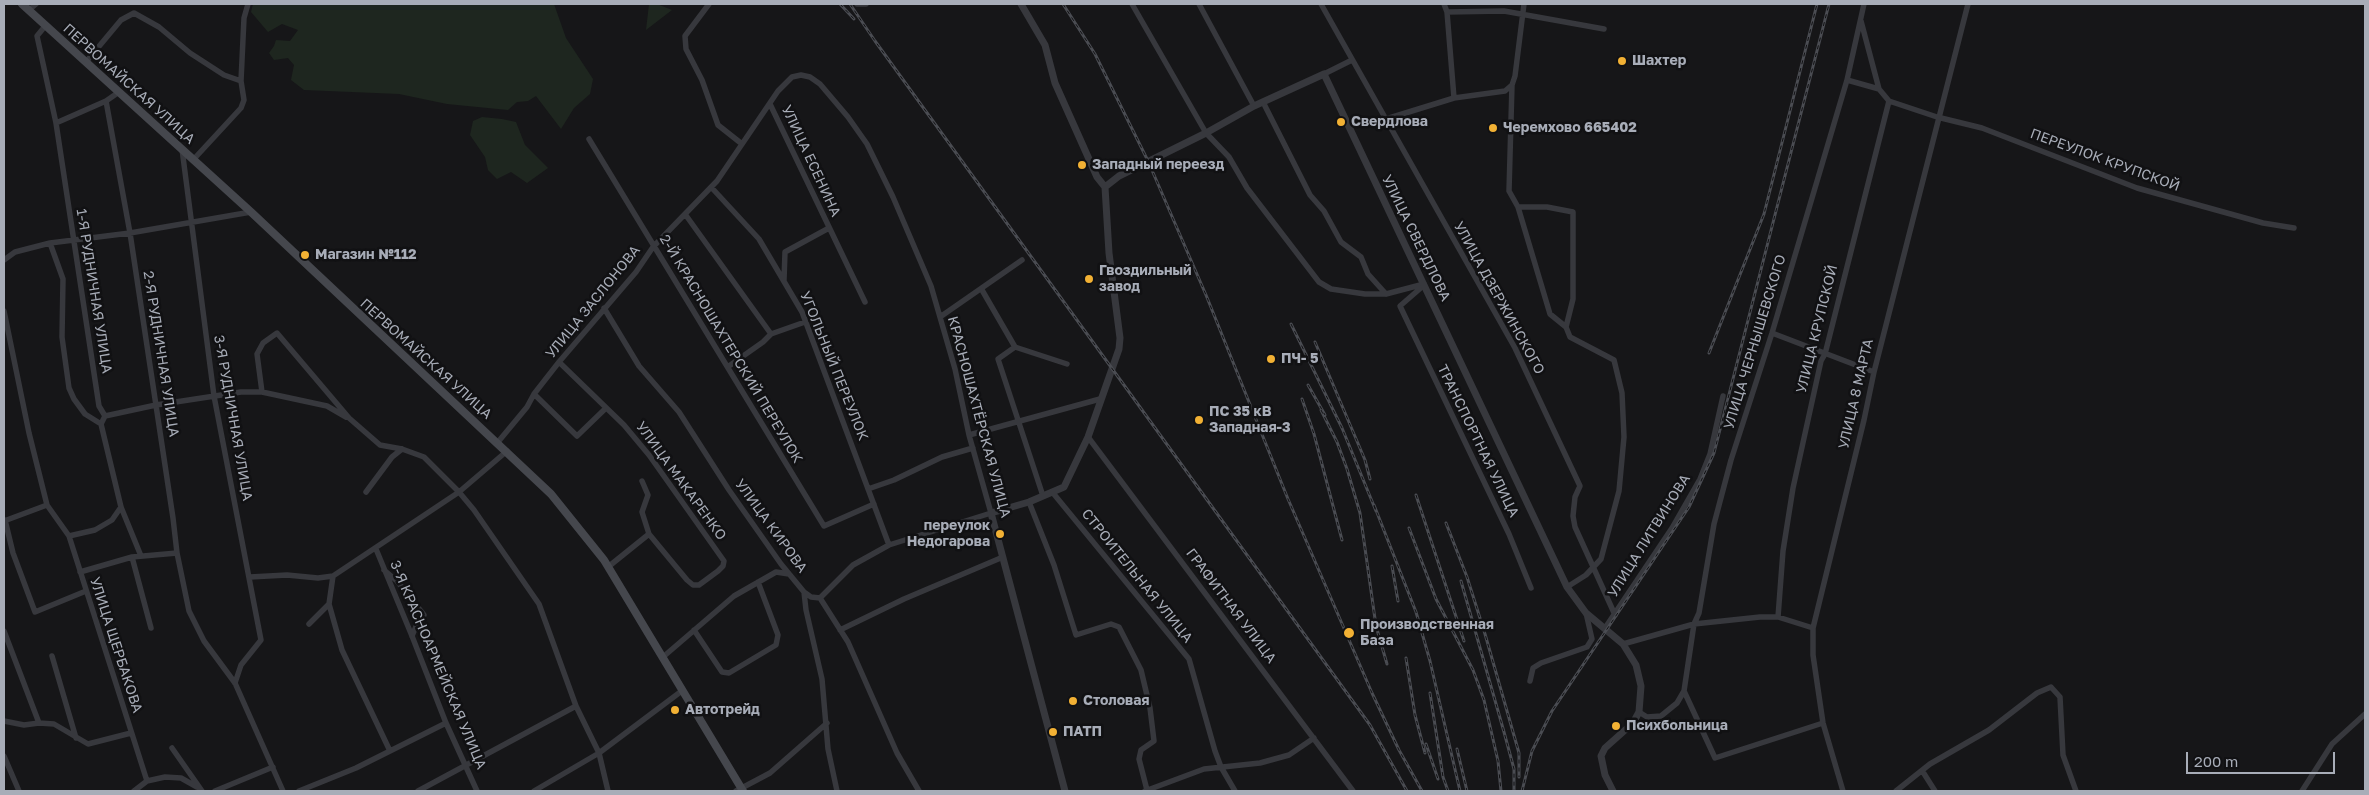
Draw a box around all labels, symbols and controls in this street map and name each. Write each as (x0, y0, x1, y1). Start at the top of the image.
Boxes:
street label: ПЕРВОМАЙСКАЯ УЛИЦА (60, 20, 198, 148)
place label: Шахтер (1632, 53, 1686, 69)
marker: Шахтер (1616, 55, 1628, 67)
street label: УЛИЦА ЕСЕНИНА (778, 103, 844, 219)
place label: Свердлова (1351, 114, 1428, 130)
marker: Свердлова (1335, 116, 1347, 128)
place label: Черемхово 665402 (1503, 120, 1637, 136)
marker: Черемхово 665402 (1487, 122, 1499, 134)
street label: ПЕРЕУЛОК КРУПСКОЙ (2028, 125, 2182, 195)
place label: Западный переезд (1092, 157, 1224, 173)
marker: Западный переезд (1076, 159, 1088, 171)
street label: УЛИЦА СВЕРДЛОВА (1378, 172, 1454, 304)
street label: 1-Я РУДНИЧНАЯ УЛИЦА (73, 207, 115, 375)
street label: УЛИЦА ДЗЕРЖИНСКОГО (1450, 219, 1548, 377)
street label: 2-Й КРАСНОШАХТЕРСКИЙ ПЕРЕУЛОК (656, 232, 806, 466)
street label: УЛИЦА ЗАСЛОНОВА (542, 242, 644, 362)
place label: Магазин №112 (315, 247, 417, 263)
marker: Магазин №112 (299, 249, 311, 261)
street label: УЛИЦА ЧЕРНЫШЕВСКОГО (1720, 252, 1790, 432)
place label: Гвоздильный завод (1099, 263, 1192, 296)
street label: УЛИЦА КРУПСКОЙ (1793, 263, 1841, 395)
street label: 2-Я РУДНИЧНАЯ УЛИЦА (140, 270, 182, 438)
marker: Гвоздильный завод (1083, 273, 1095, 285)
street label: УГОЛЬНЫЙ ПЕРЕУЛОК (796, 289, 872, 443)
street label: ПЕРВОМАЙСКАЯ УЛИЦА (357, 295, 495, 423)
street label: КРАСНОШАХТЁРСКАЯ УЛИЦА (944, 314, 1014, 520)
street label: 3-Я РУДНИЧНАЯ УЛИЦА (210, 334, 256, 502)
street label: УЛИЦА 8 МАРТА (1835, 337, 1877, 451)
place label: ПЧ- 5 (1281, 351, 1318, 367)
marker: ПЧ- 5 (1265, 353, 1277, 365)
street label: ТРАНСПОРТНАЯ УЛИЦА (1434, 362, 1522, 520)
place label: ПС 35 кВ Западная-3 (1209, 404, 1290, 437)
marker: ПС 35 кВ Западная-3 (1193, 414, 1205, 426)
street label: УЛИЦА МАКАРЕНКО (632, 418, 730, 544)
street label: УЛИЦА ЛИТВИНОВА (1604, 471, 1694, 601)
street label: УЛИЦА КИРОВА (731, 476, 811, 576)
street label: СТРОИТЕЛЬНАЯ УЛИЦА (1078, 506, 1196, 646)
place label: переулок Недогарова (907, 518, 990, 550)
marker: переулок Недогарова (994, 528, 1006, 540)
street label: ГРАФИТНАЯ УЛИЦА (1182, 545, 1280, 667)
street label: 3-Я КРАСНОАРМЕЙСКАЯ УЛИЦА (386, 558, 490, 772)
street label: УЛИЦА ЩЕРБАКОВА (86, 575, 146, 715)
place label: Производственная База (1360, 617, 1494, 650)
marker: Производственная База (1342, 626, 1356, 640)
place label: Столовая (1083, 693, 1150, 709)
marker: Столовая (1067, 695, 1079, 707)
place label: Автотрейд (685, 702, 760, 718)
marker: Автотрейд (669, 704, 681, 716)
place label: Психбольница (1626, 718, 1728, 734)
marker: Психбольница (1610, 720, 1622, 732)
place label: ПАТП (1063, 724, 1102, 740)
marker: ПАТП (1047, 726, 1059, 738)
scale bar (2189, 742, 2338, 774)
text: 200 m (2194, 752, 2238, 770)

